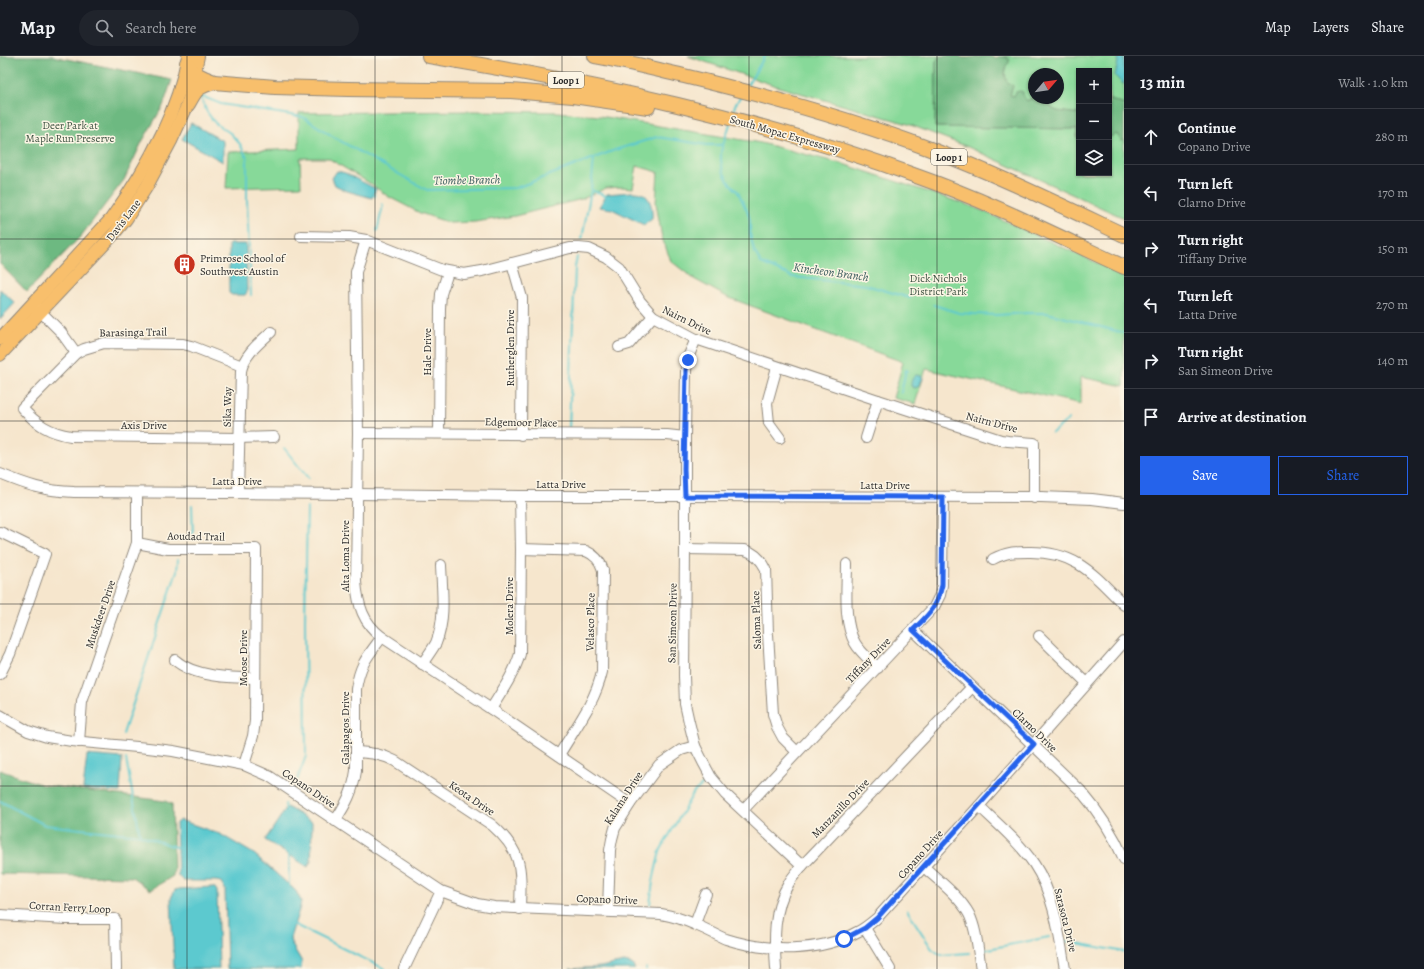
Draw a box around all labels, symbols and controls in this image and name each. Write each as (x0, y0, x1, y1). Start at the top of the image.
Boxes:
search box (79, 10, 359, 46)
text: Map (20, 15, 55, 41)
icon: search (93, 17, 115, 39)
text: Search here (125, 18, 197, 38)
text: Map (1265, 18, 1291, 37)
text: Layers (1313, 18, 1349, 37)
text: Share (1371, 18, 1404, 37)
north arrow (1028, 68, 1064, 104)
map controls (1076, 68, 1112, 176)
button: + (1076, 68, 1112, 104)
text: 13 min (1140, 71, 1185, 94)
road number: Loop 1 (548, 72, 584, 88)
text: Walk · 1.0 km (1338, 74, 1408, 91)
button: − (1076, 104, 1112, 140)
street label: South Mopac Expressway (728, 112, 842, 157)
park label: Deer Park at Maple Run Preserve (26, 118, 114, 146)
text: Continue (1178, 118, 1236, 138)
icon: ahead (1140, 126, 1162, 148)
text: 280 m (1375, 128, 1408, 145)
text: Copano Drive (1178, 138, 1251, 155)
button: layers (1076, 140, 1112, 176)
road number: Loop 1 (931, 149, 967, 165)
water label: Tiombe Branch (433, 171, 501, 189)
text: Turn left (1178, 174, 1233, 194)
icon: left (1140, 182, 1162, 204)
text: 170 m (1378, 184, 1408, 201)
text: Clarno Drive (1178, 194, 1246, 211)
street label: Davis Lane (103, 196, 144, 244)
text: Turn right (1178, 230, 1243, 250)
icon: right (1140, 238, 1162, 260)
text: 150 m (1378, 240, 1408, 257)
text: Tiffany Drive (1178, 250, 1247, 267)
building icon: Primrose School of Southwest Austin (171, 251, 197, 277)
place label: Primrose School of Southwest Austin (200, 251, 286, 279)
water label: Kincheon Branch (792, 259, 870, 285)
park label: Dick Nichols District Park (909, 271, 967, 299)
text: Turn left (1178, 286, 1233, 306)
icon: left (1140, 294, 1162, 316)
text: 270 m (1376, 296, 1408, 313)
street label: Nairn Drive (660, 302, 714, 339)
text: Latta Drive (1178, 306, 1237, 323)
street label: Rutherglen Drive (503, 309, 518, 387)
street label: Barasinga Trail (99, 324, 167, 341)
street label: Hale Drive (420, 328, 435, 376)
text: Turn right (1178, 342, 1243, 362)
icon: right (1140, 350, 1162, 372)
route end (679, 351, 697, 369)
text: 140 m (1377, 352, 1408, 369)
text: San Simeon Drive (1178, 362, 1273, 379)
street label: Sika Way (220, 387, 235, 427)
icon: arrive (1140, 406, 1162, 428)
text: Arrive at destination (1178, 407, 1307, 427)
street label: Nairn Drive (964, 408, 1019, 437)
street label: Edgemoor Place (485, 414, 557, 431)
street label: Axis Drive (120, 418, 167, 433)
button: Save (1140, 456, 1270, 495)
button: Share (1278, 456, 1408, 495)
street label: Latta Drive (212, 474, 262, 489)
street label: Latta Drive (536, 477, 586, 492)
street label: Latta Drive (860, 478, 910, 493)
street label: Alta Loma Drive (338, 520, 353, 593)
street label: Aoudad Trail (166, 528, 225, 545)
street label: Molera Drive (502, 577, 517, 635)
street label: Muskdeer Drive (82, 578, 119, 650)
street label: San Simeon Drive (664, 583, 681, 663)
street label: Saloma Place (748, 590, 765, 650)
street label: Velasco Place (582, 593, 599, 652)
street label: Moose Drive (236, 630, 251, 686)
street label: Tiffany Drive (843, 634, 894, 687)
street label: Galapagos Drive (338, 691, 353, 765)
street label: Clarno Drive (1009, 705, 1061, 756)
street label: Copano Drive (279, 765, 338, 812)
street label: Kalama Drive (601, 769, 646, 828)
street label: Manzanillo Drive (808, 775, 873, 841)
street label: Keota Drive (446, 777, 498, 819)
street label: Copano Drive (894, 826, 947, 882)
street label: Sarasota Drive (1050, 887, 1081, 954)
street label: Copano Drive (576, 891, 638, 908)
street label: Corran Ferry Loop (29, 898, 111, 917)
route start (835, 930, 853, 948)

